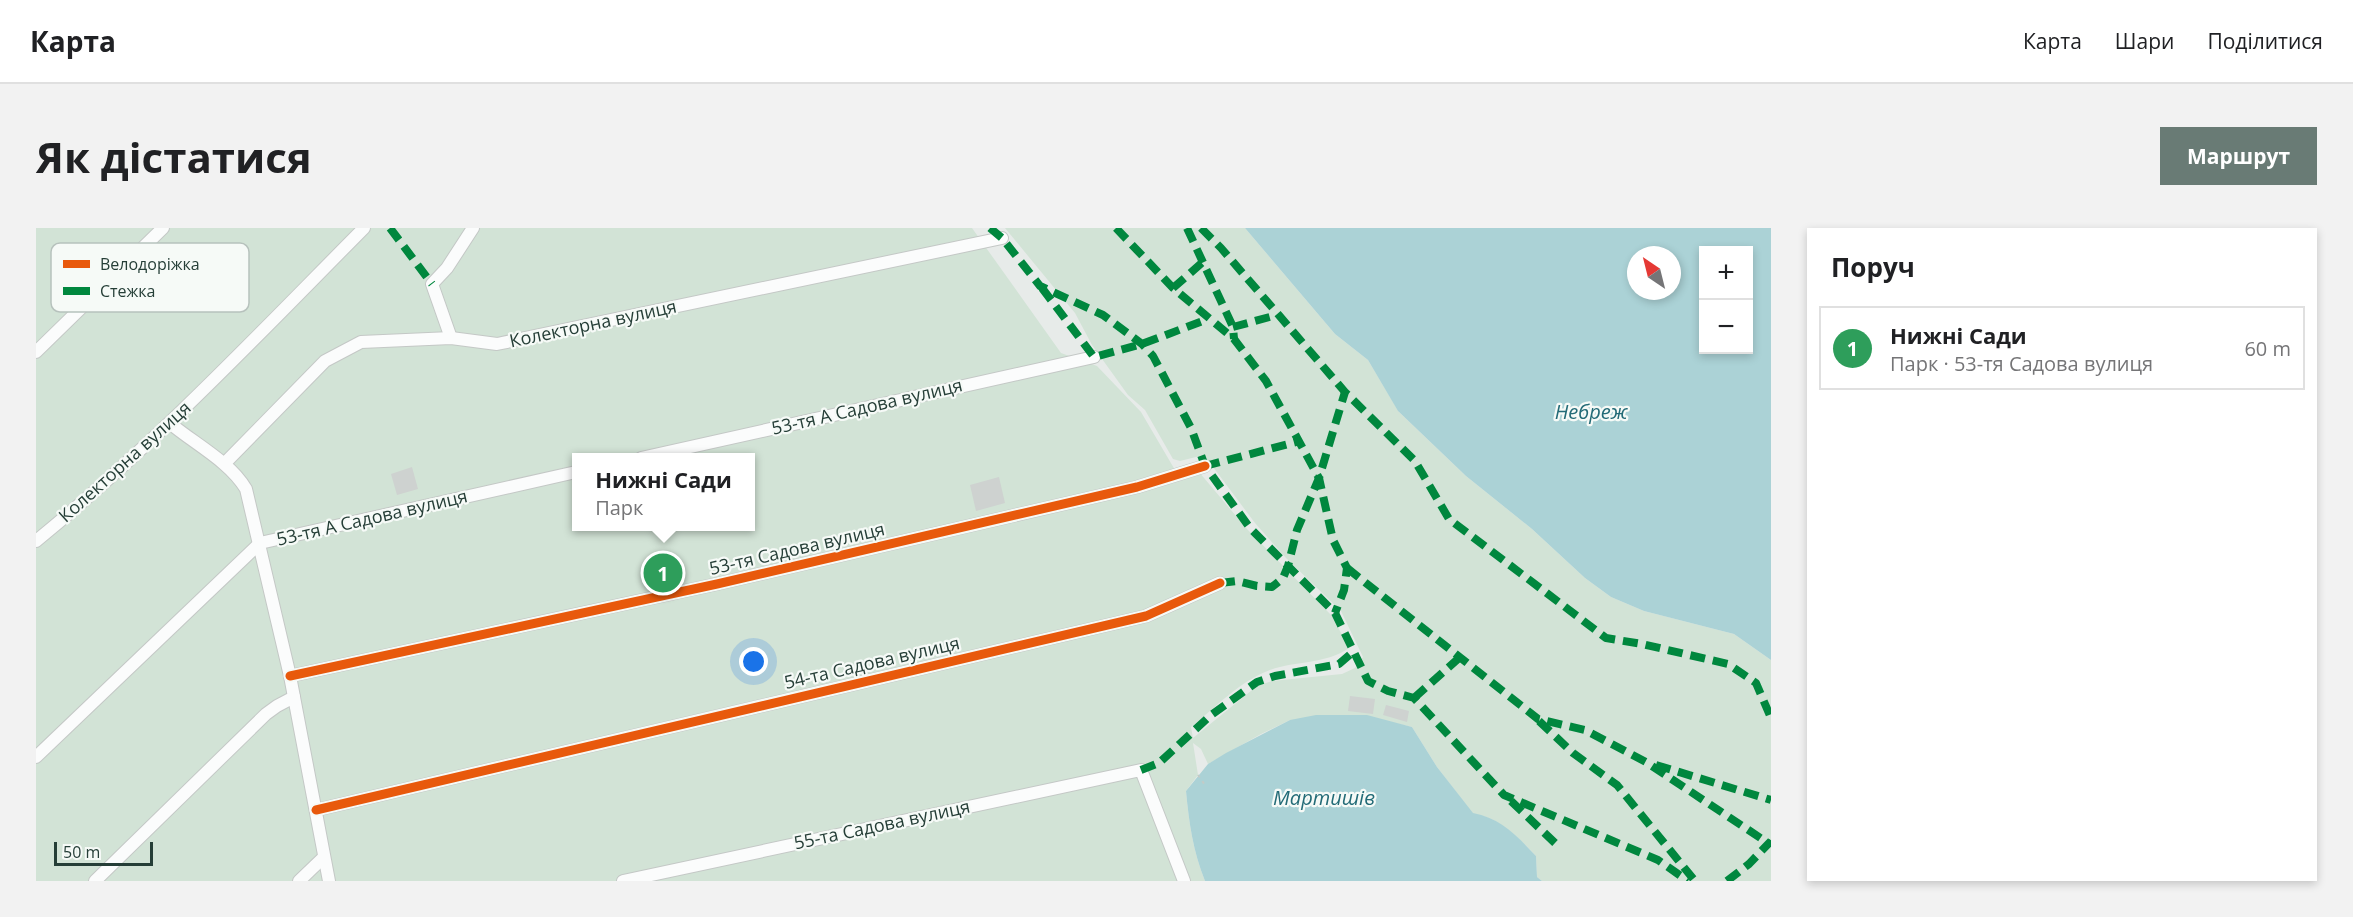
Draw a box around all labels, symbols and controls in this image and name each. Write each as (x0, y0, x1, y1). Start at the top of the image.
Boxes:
text: Карта (30, 22, 116, 60)
text: Карта (2023, 27, 2082, 55)
text: Шари (2115, 27, 2174, 55)
text: Поділитися (2207, 27, 2323, 55)
button: Маршрут (2160, 127, 2317, 185)
text: Як дістатися (36, 128, 312, 185)
legend (51, 243, 249, 312)
north arrow (1627, 246, 1681, 300)
map controls (1699, 246, 1753, 354)
button: + (1699, 246, 1753, 300)
text: Поруч (1831, 249, 1915, 285)
text: Велодоріжка (100, 253, 200, 275)
text: Стежка (100, 280, 156, 302)
street label: Колекторна вулиця (507, 294, 679, 352)
button: − (1699, 300, 1753, 354)
text: Нижні Сади (1890, 320, 2027, 350)
text: 1 (1847, 335, 1858, 362)
text: 60 m (2244, 335, 2291, 362)
text: Парк · 53-тя Садова вулиця (1890, 350, 2153, 377)
street label: 53-тя А Садова вулиця (769, 372, 965, 440)
street label: Колекторна вулиця (53, 395, 196, 527)
water label: Небреж (1555, 398, 1629, 425)
popup (572, 453, 755, 531)
text: Нижні Сади (595, 464, 732, 494)
street label: 53-тя А Садова вулиця (274, 483, 470, 551)
text: Парк (595, 494, 643, 521)
street label: 53-тя Садова вулиця (707, 516, 887, 580)
pin: 1 (644, 550, 682, 596)
street label: 54-та Садова вулиця (782, 630, 962, 694)
your location (739, 647, 768, 676)
water label: Мартишів (1273, 784, 1375, 811)
street label: 55-та Садова вулиця (792, 794, 972, 854)
scale bar (54, 839, 153, 866)
text: 50 m (63, 841, 100, 863)

